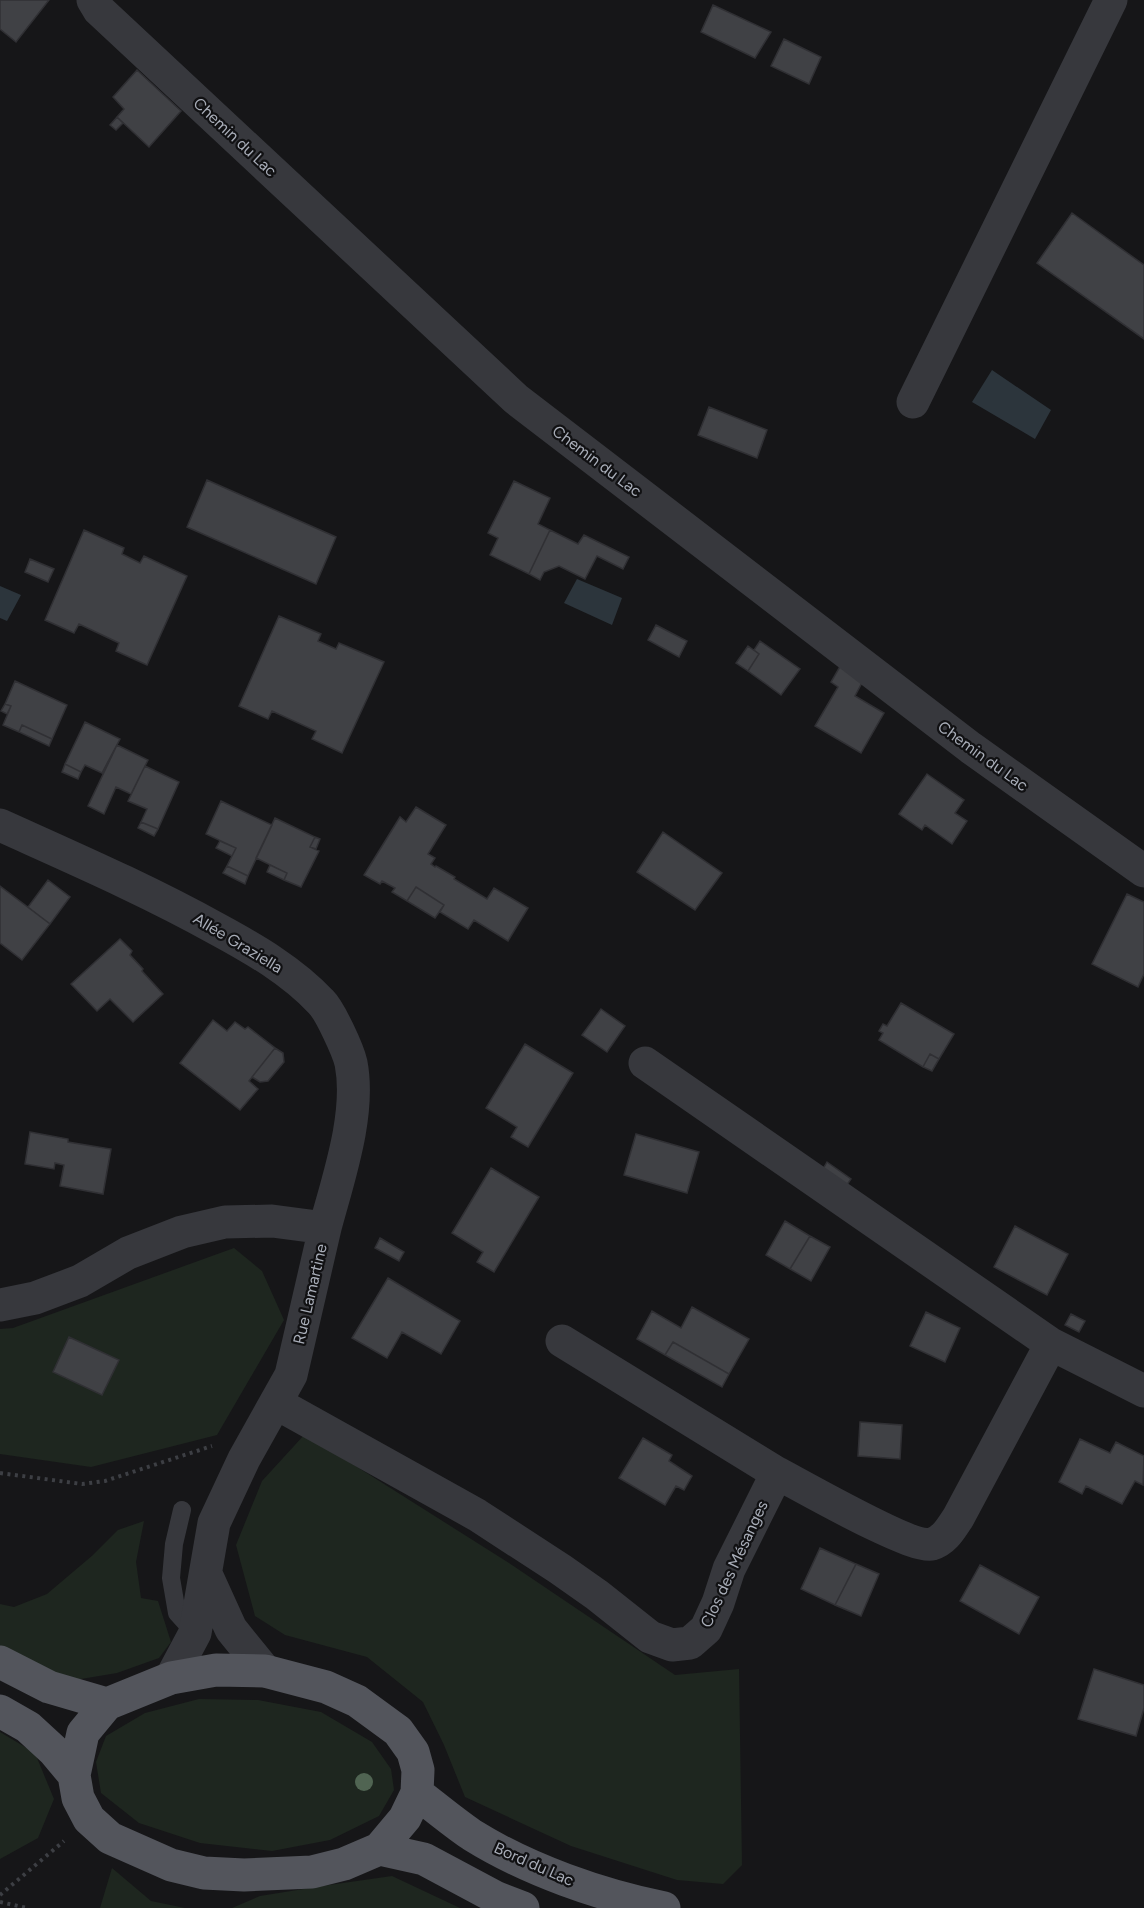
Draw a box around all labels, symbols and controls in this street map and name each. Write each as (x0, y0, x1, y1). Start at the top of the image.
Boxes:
street label: Chemin du Lac (189, 94, 281, 181)
street label: Chemin du Lac (549, 421, 646, 501)
street label: Chemin du Lac (934, 717, 1032, 795)
street label: Allée Graziella (190, 909, 286, 977)
street label: Rue Lamartine (289, 1242, 331, 1346)
street label: Clos des Mésanges (696, 1498, 772, 1630)
street label: Bord du Lac (491, 1838, 577, 1890)

